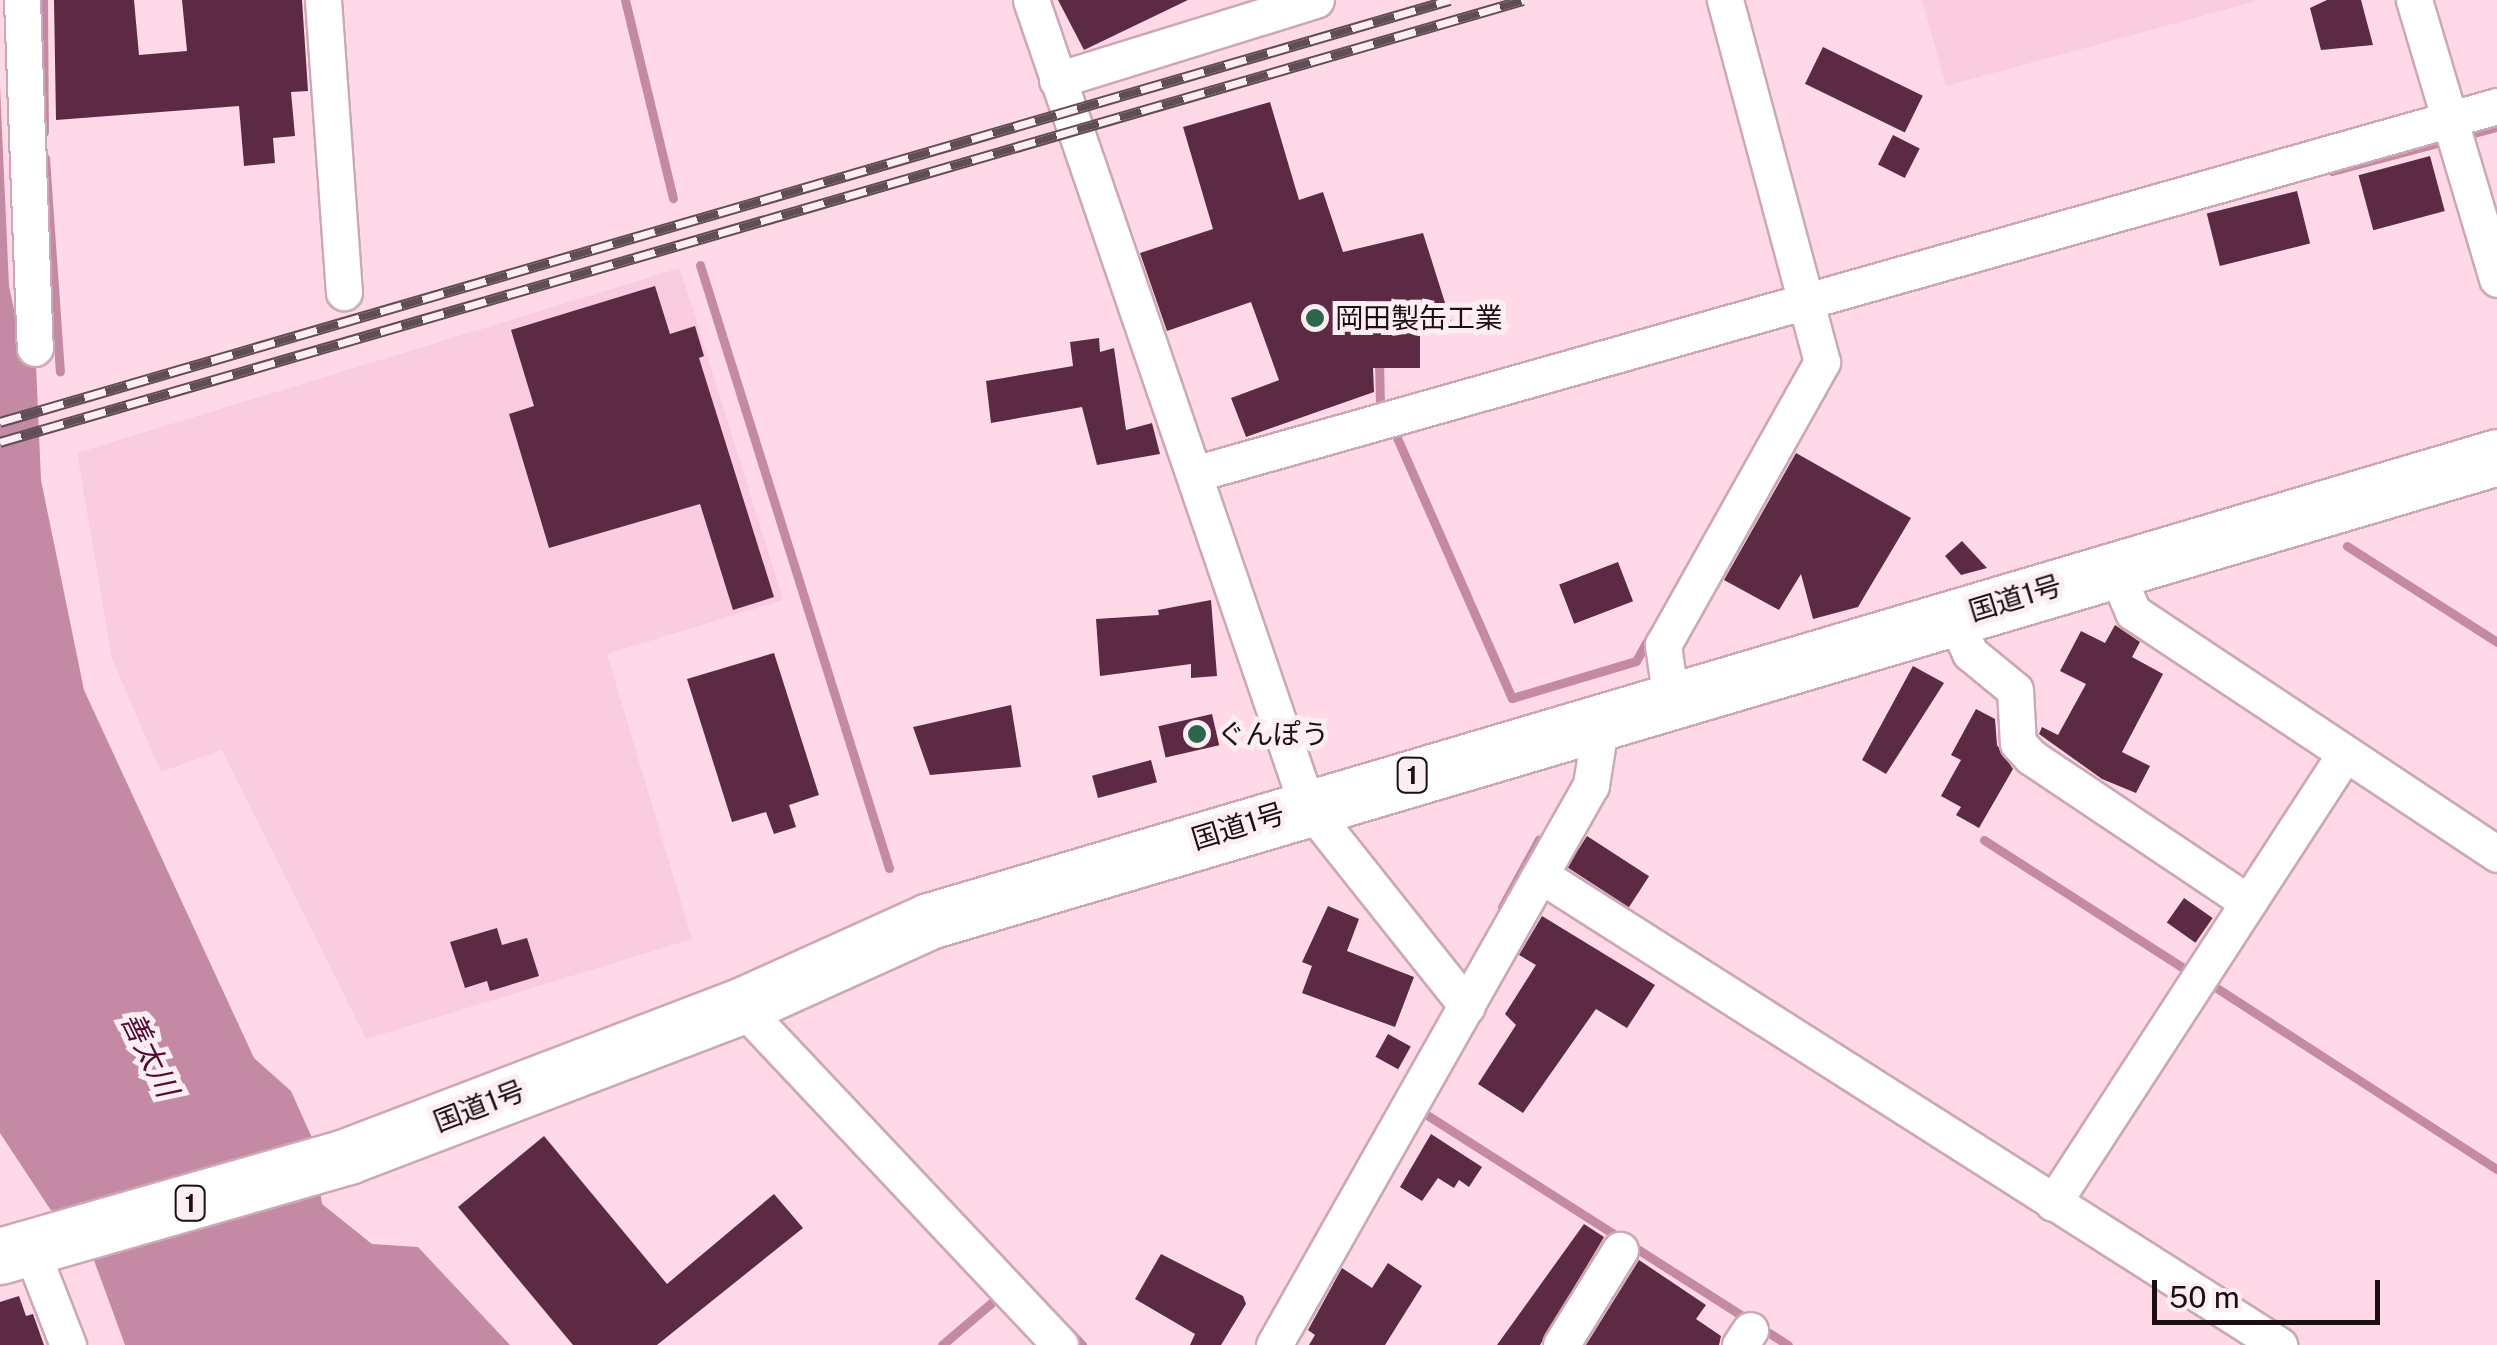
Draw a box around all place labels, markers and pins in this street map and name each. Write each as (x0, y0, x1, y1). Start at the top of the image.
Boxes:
place label: 岡田製缶工業 (1335, 301, 1503, 335)
marker: 岡田製缶工業 (1304, 307, 1326, 329)
place label: ぐんぽう (1217, 717, 1329, 751)
marker: ぐんぽう (1186, 723, 1208, 745)

